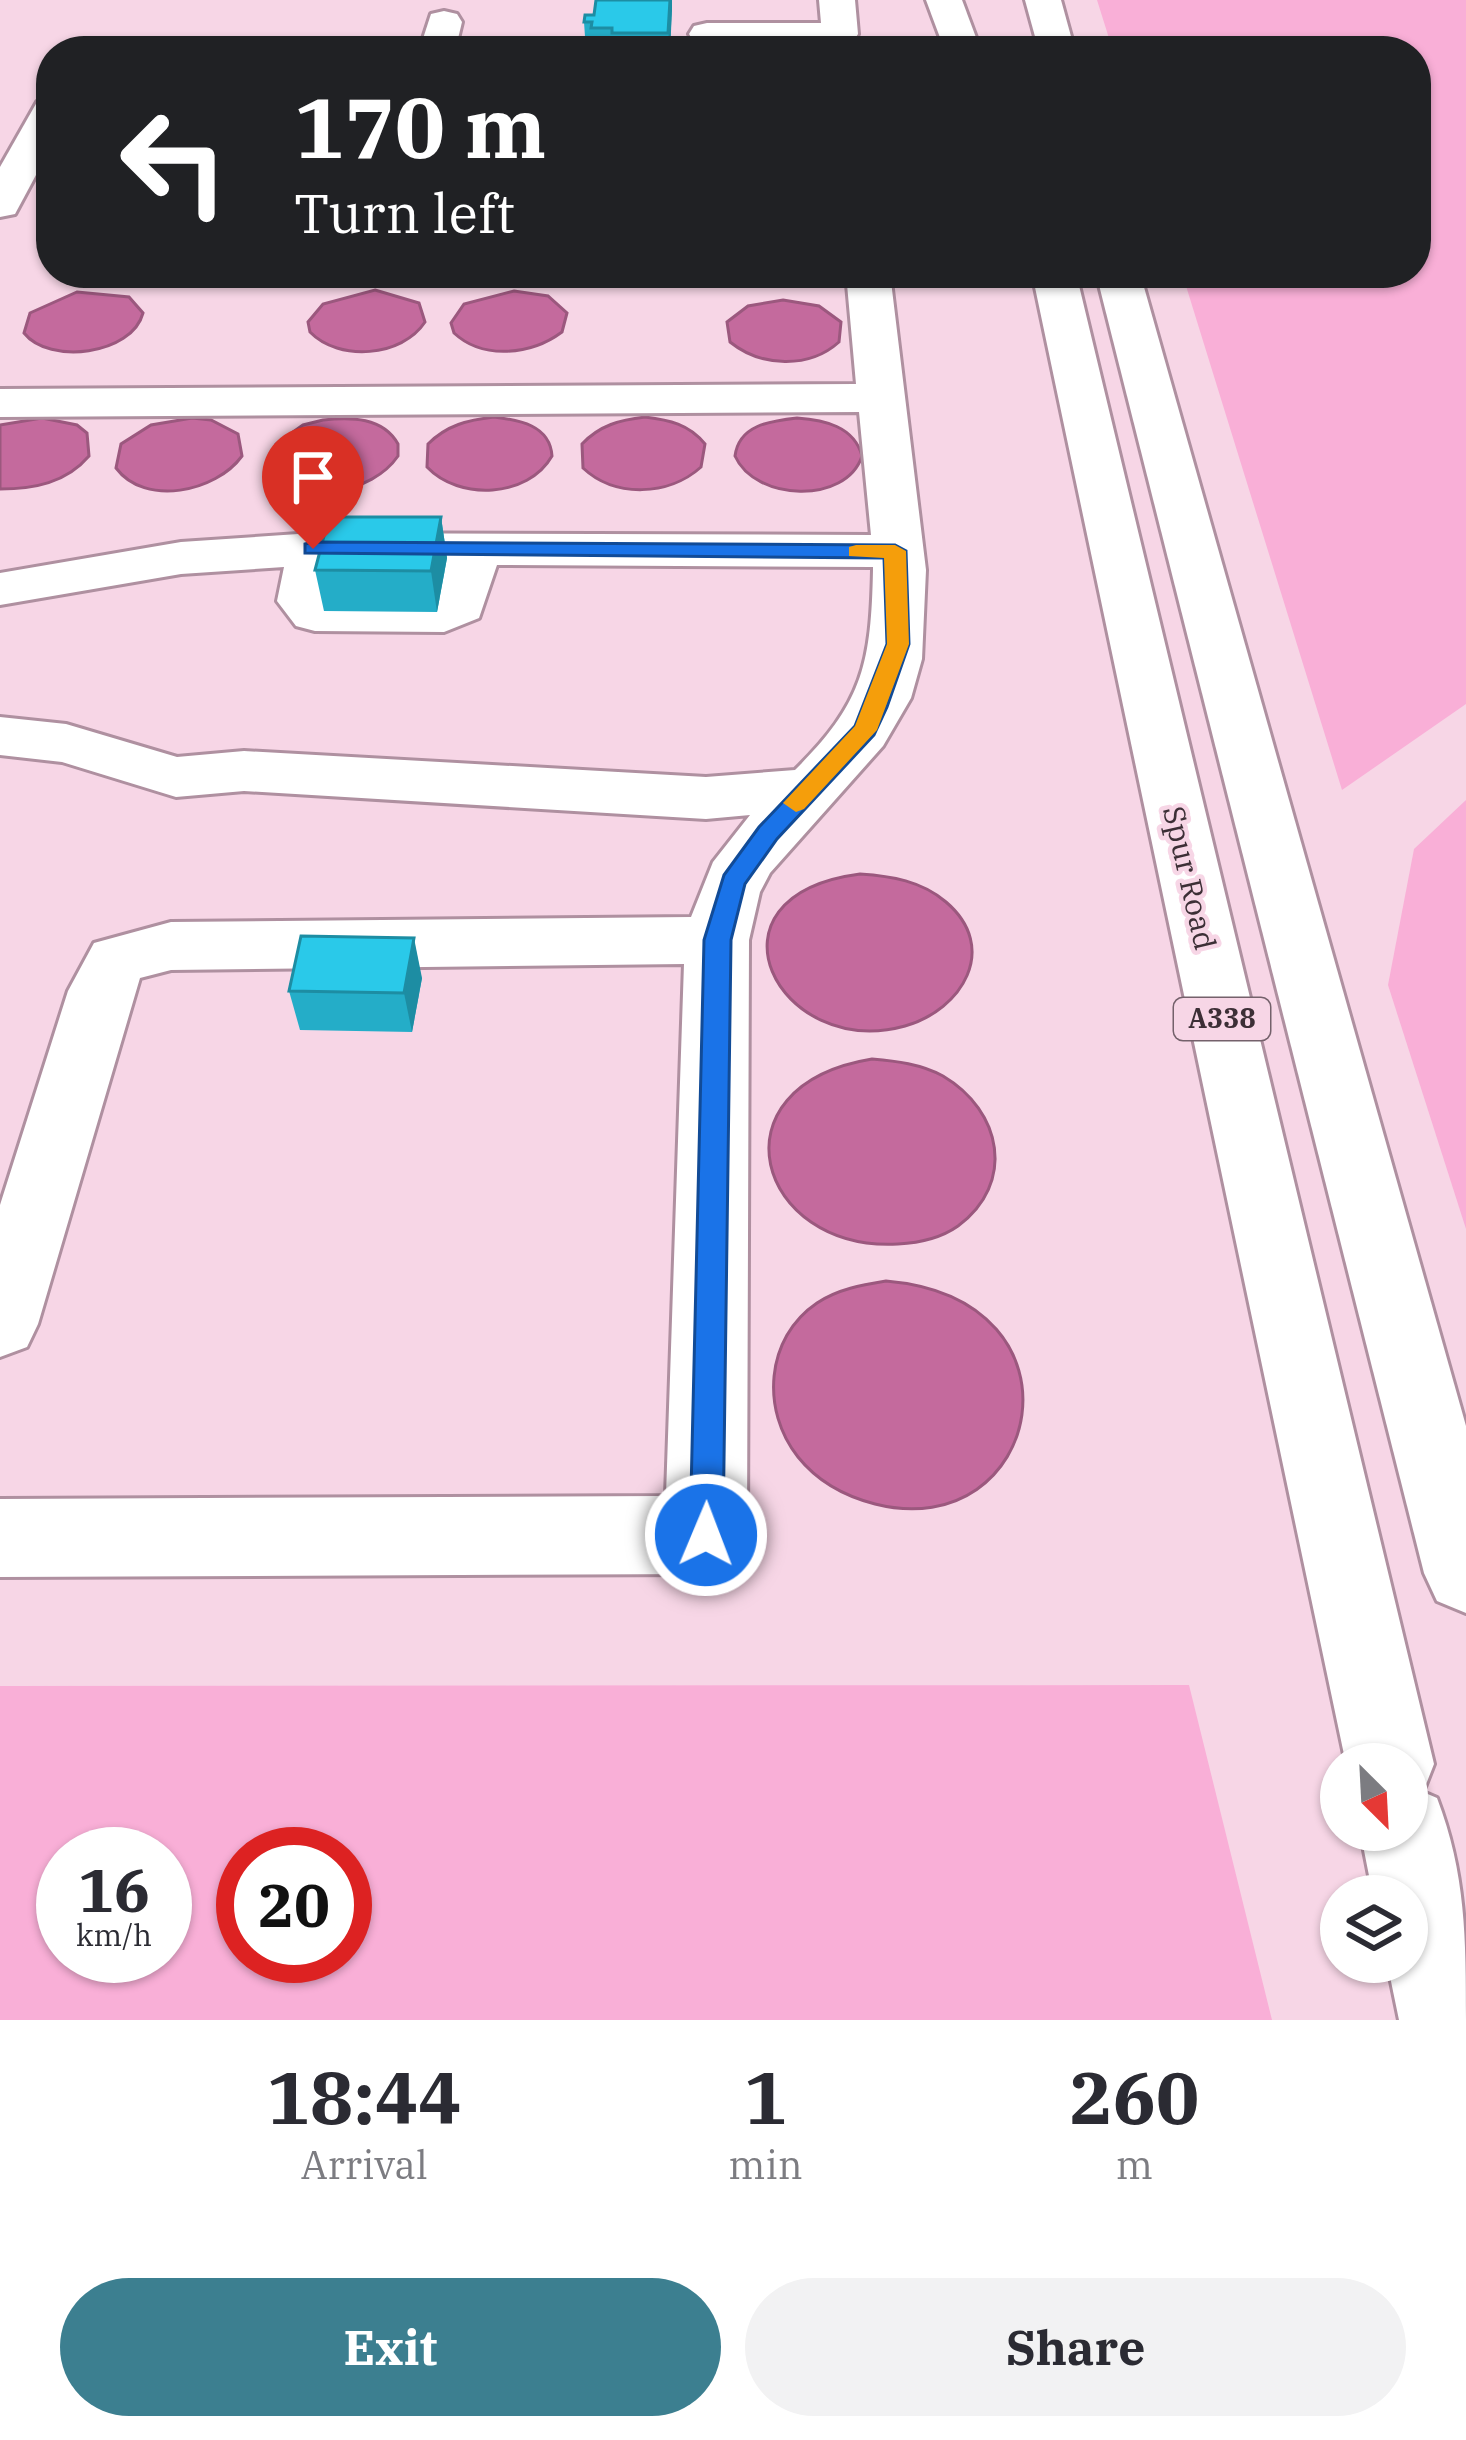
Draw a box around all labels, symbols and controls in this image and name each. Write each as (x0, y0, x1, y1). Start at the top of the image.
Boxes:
text: 170 m (294, 72, 546, 181)
icon: left (96, 84, 252, 240)
text: Turn left (294, 178, 515, 248)
pin (262, 426, 364, 549)
icon: arrive (280, 444, 346, 510)
street label: Spur Road (1155, 802, 1226, 953)
road number: A338 (1174, 998, 1270, 1040)
position arrow (643, 1472, 769, 1598)
north arrow (1320, 1743, 1428, 1851)
map controls (1320, 1743, 1428, 1983)
speed limit sign: 20 (216, 1827, 372, 1983)
text: 16 (78, 1850, 150, 1929)
button: layers (1320, 1875, 1428, 1983)
text: km/h (76, 1915, 152, 1954)
text: 18:44 (267, 2050, 461, 2144)
text: 1 (744, 2050, 787, 2144)
text: 260 (1070, 2050, 1199, 2144)
text: Arrival (301, 2139, 428, 2190)
text: min (728, 2139, 803, 2190)
text: m (1116, 2139, 1153, 2190)
button: Exit (60, 2278, 721, 2416)
button: Share (745, 2278, 1406, 2416)

